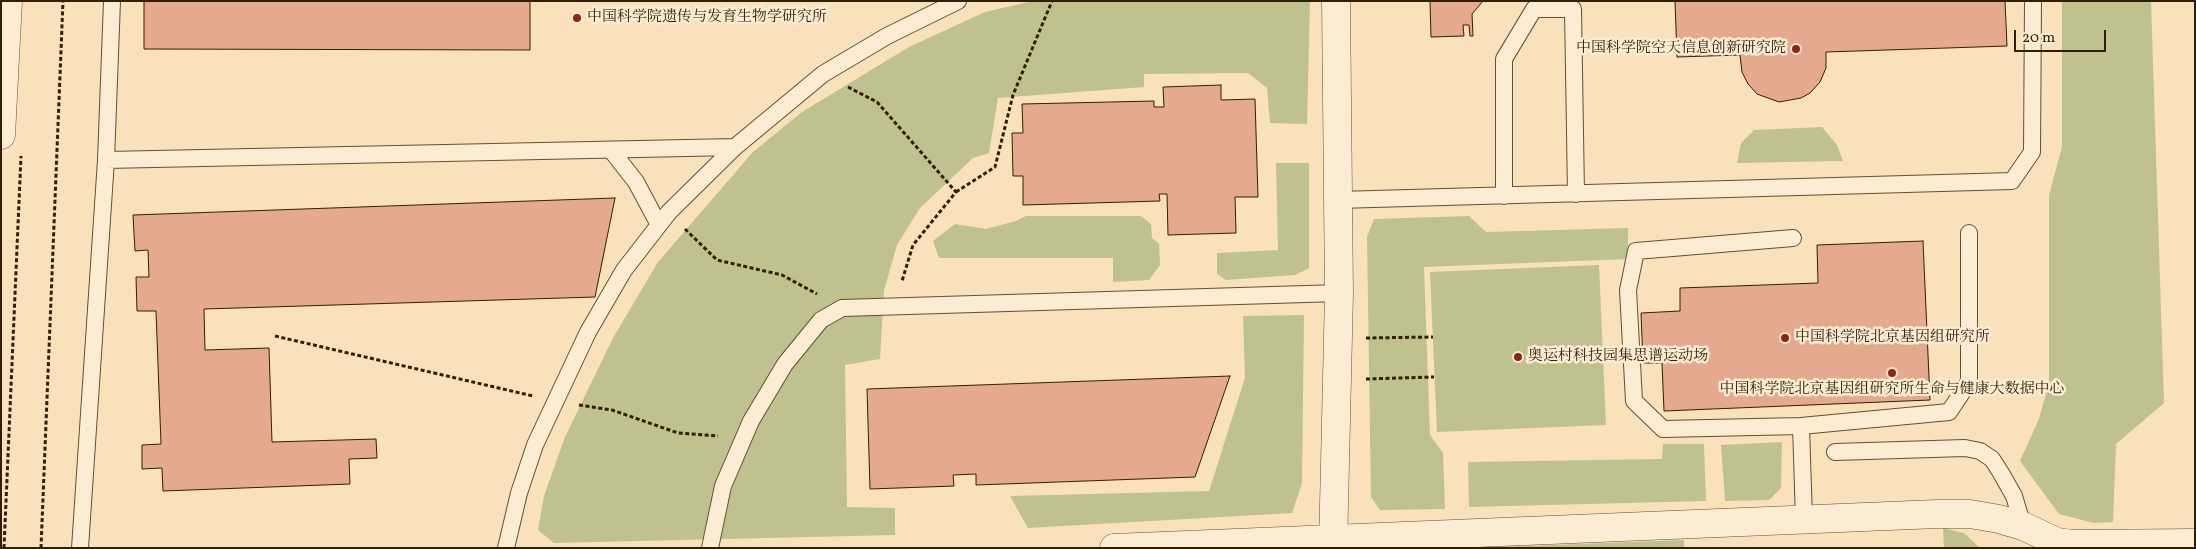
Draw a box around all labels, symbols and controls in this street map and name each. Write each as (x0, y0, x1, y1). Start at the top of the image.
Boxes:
place label: 中国科学院遗传与发育生物学研究所 (587, 9, 827, 27)
marker: 中国科学院遗传与发育生物学研究所 (571, 12, 583, 24)
scale bar (2016, 20, 2108, 52)
text: 20 m (2022, 28, 2055, 49)
place label: 中国科学院空天信息创新研究院 (1576, 40, 1786, 58)
marker: 中国科学院空天信息创新研究院 (1790, 43, 1802, 55)
place label: 中国科学院北京基因组研究所 (1795, 329, 1990, 347)
marker: 中国科学院北京基因组研究所 (1779, 332, 1791, 344)
place label: 奥运村科技园集思谱运动场 (1528, 348, 1708, 366)
marker: 奥运村科技园集思谱运动场 (1512, 351, 1524, 363)
marker: 中国科学院北京基因组研究所生命与健康大数据中心 (1886, 367, 1898, 379)
place label: 中国科学院北京基因组研究所生命与健康大数据中心 (1720, 381, 2064, 399)

